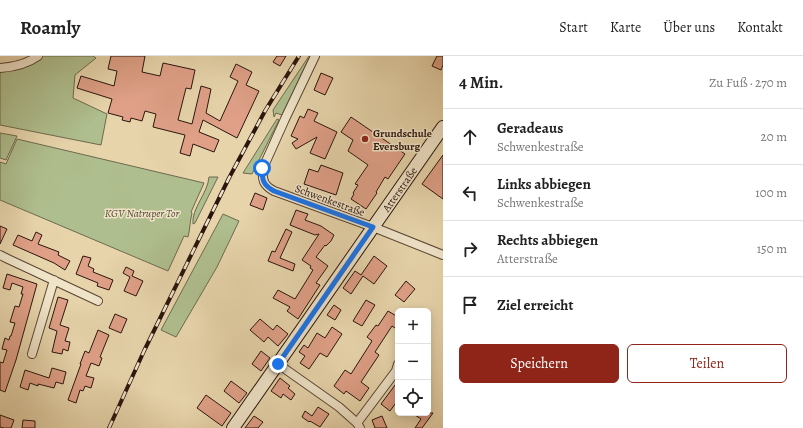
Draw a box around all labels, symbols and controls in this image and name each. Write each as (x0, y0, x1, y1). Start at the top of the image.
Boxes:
text: Roamly (20, 15, 80, 41)
text: Start (559, 18, 588, 37)
text: Karte (610, 18, 641, 37)
text: Über uns (663, 18, 715, 37)
text: Kontakt (737, 18, 783, 37)
text: 4 Min. (459, 71, 503, 94)
text: Zu Fuß · 270 m (709, 74, 787, 91)
text: Geradeaus (497, 118, 563, 138)
place label: Grundschule Eversburg (373, 126, 432, 154)
icon: ahead (459, 126, 481, 148)
text: 20 m (761, 128, 787, 145)
marker: Grundschule Eversburg (360, 134, 370, 144)
text: Schwenkestraße (497, 138, 584, 155)
route start (253, 159, 271, 177)
street label: Atterstraße (378, 164, 421, 216)
text: Links abbiegen (497, 174, 591, 194)
street label: Schwenkestraße (293, 181, 367, 220)
icon: left (459, 182, 481, 204)
text: 100 m (755, 184, 787, 201)
text: Schwenkestraße (497, 194, 584, 211)
park label: KGV Natruper Tor (105, 206, 180, 221)
text: Rechts abbiegen (497, 230, 598, 250)
icon: right (459, 238, 481, 260)
text: 150 m (757, 240, 787, 257)
text: Atterstraße (497, 250, 558, 267)
icon: arrive (459, 294, 481, 316)
text: Ziel erreicht (497, 295, 573, 315)
map controls (395, 308, 431, 416)
button: + (395, 308, 431, 344)
button: − (395, 344, 431, 380)
button: Speichern (459, 344, 619, 383)
button: Teilen (627, 344, 787, 383)
route end (269, 355, 287, 373)
button: locate (395, 380, 431, 416)

